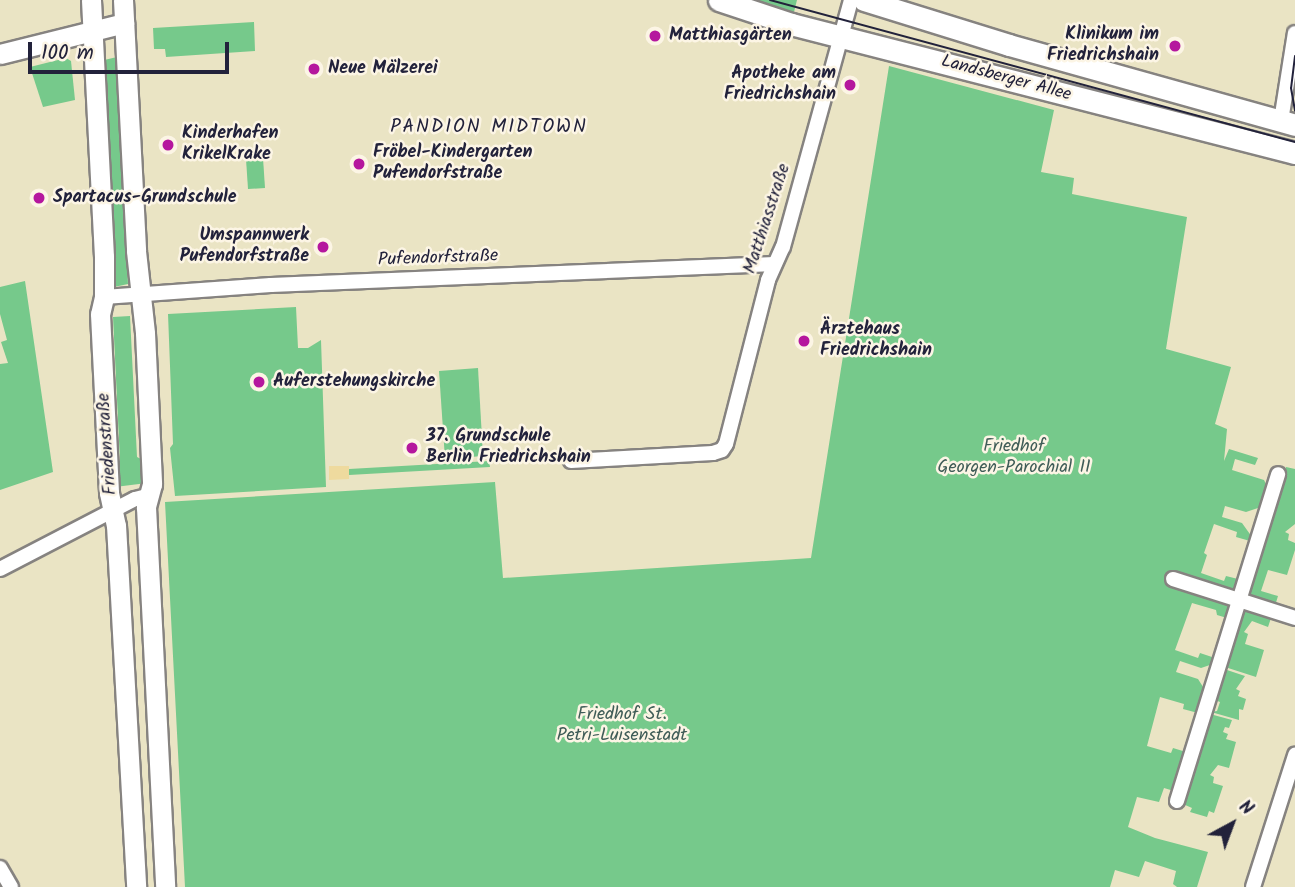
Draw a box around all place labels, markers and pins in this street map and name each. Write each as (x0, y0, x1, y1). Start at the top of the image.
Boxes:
place label: Matthiasgärten (669, 25, 792, 47)
place label: Klinikum im Friedrichshain (1047, 25, 1159, 68)
marker: Matthiasgärten (647, 28, 663, 44)
marker: Klinikum im Friedrichshain (1165, 36, 1185, 56)
place label: Neue Mälzerei (328, 58, 438, 80)
marker: Neue Mälzerei (306, 61, 322, 77)
place label: Apotheke am Friedrichshain (724, 64, 836, 106)
marker: Apotheke am Friedrichshain (842, 77, 858, 93)
place label: Kinderhafen KrikelKrake (182, 124, 278, 166)
marker: Kinderhafen KrikelKrake (160, 137, 176, 153)
place label: Fröbel-Kindergarten Pufendorfstraße (373, 143, 532, 186)
marker: Fröbel-Kindergarten Pufendorfstraße (351, 156, 367, 172)
place label: Spartacus-Grundschule (53, 187, 236, 209)
marker: Spartacus-Grundschule (31, 190, 47, 206)
place label: Umspannwerk Pufendorfstraße (180, 226, 309, 268)
marker: Umspannwerk Pufendorfstraße (315, 239, 331, 255)
place label: Ärztehaus Friedrichshain (820, 320, 932, 362)
marker: Ärztehaus Friedrichshain (794, 331, 814, 351)
place label: Auferstehungskirche (273, 371, 435, 393)
marker: Auferstehungskirche (251, 374, 267, 390)
place label: 37. Grundschule Berlin Friedrichshain (426, 427, 591, 470)
marker: 37. Grundschule Berlin Friedrichshain (404, 440, 420, 456)

